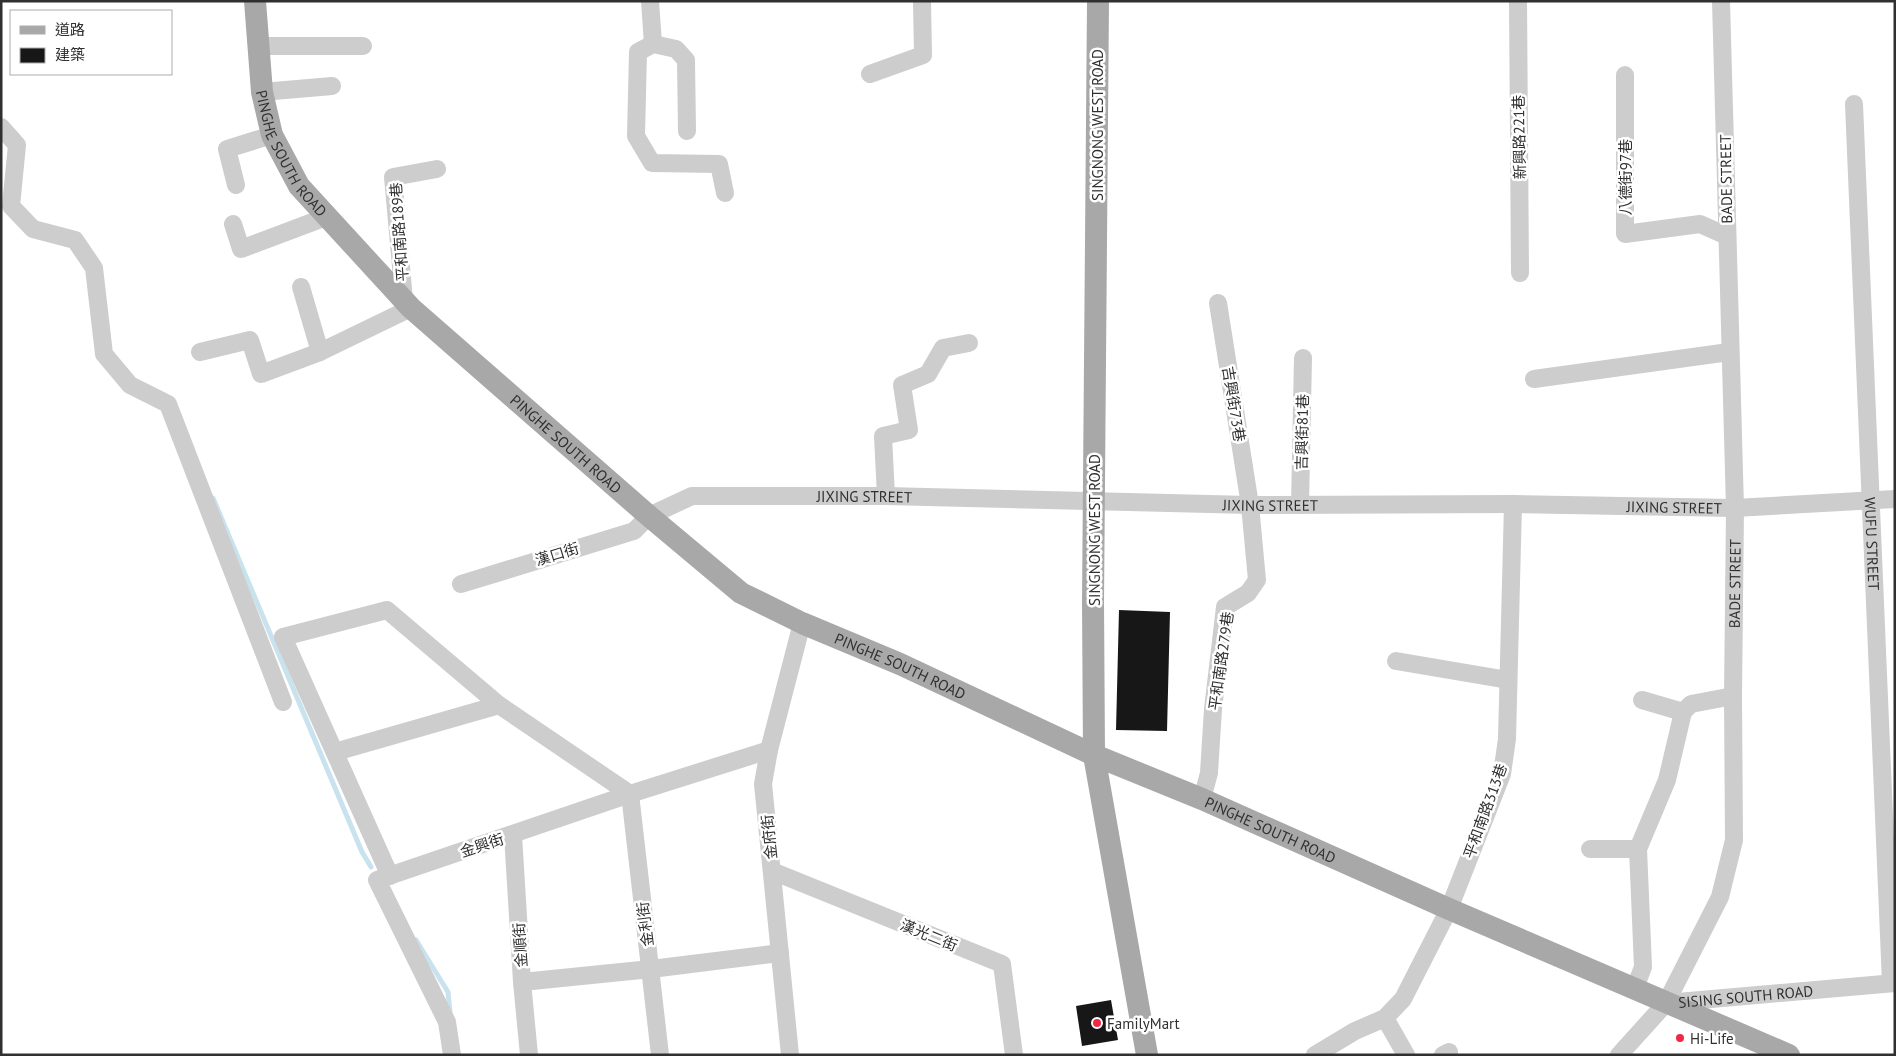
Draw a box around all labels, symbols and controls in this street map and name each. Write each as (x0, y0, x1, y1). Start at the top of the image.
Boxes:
legend (10, 10, 172, 75)
text: 道路 (55, 20, 85, 39)
text: 建築 (55, 45, 85, 64)
street label: SINGNONG WEST ROAD (1088, 49, 1107, 201)
street label: PINGHE SOUTH ROAD (252, 88, 331, 220)
street label: 新興路221巷 (1509, 95, 1529, 179)
street label: BADE STREET (1716, 134, 1736, 224)
street label: 八德街97巷 (1616, 139, 1635, 215)
street label: 平和南路189巷 (386, 182, 412, 282)
street label: 吉興街73巷 (1219, 365, 1249, 443)
street label: PINGHE SOUTH ROAD (507, 390, 626, 497)
street label: 吉興街81巷 (1292, 394, 1312, 470)
street label: SINGNONG WEST ROAD (1085, 454, 1104, 606)
street label: JIXING STREET (816, 487, 913, 506)
street label: JIXING STREET (1221, 495, 1319, 515)
street label: JIXING STREET (1625, 497, 1723, 517)
street label: WUFU STREET (1861, 497, 1884, 591)
street label: 漢口街 (533, 538, 581, 570)
street label: BADE STREET (1724, 538, 1744, 628)
street label: 平和南路279巷 (1205, 610, 1237, 712)
street label: PINGHE SOUTH ROAD (832, 628, 969, 703)
street label: 平和南路313巷 (1459, 761, 1511, 861)
street label: PINGHE SOUTH ROAD (1202, 792, 1339, 867)
street label: 金府街 (757, 814, 781, 860)
street label: 金興街 (458, 829, 506, 861)
street label: 金利街 (633, 901, 657, 947)
street label: 漢光二街 (898, 915, 960, 955)
street label: 金順街 (509, 922, 531, 968)
street label: SISING SOUTH ROAD (1677, 981, 1814, 1011)
place label: FamilyMart (1107, 1014, 1180, 1033)
marker: FamilyMart (1091, 1017, 1103, 1029)
place label: Hi-Life (1690, 1029, 1734, 1048)
marker: Hi-Life (1674, 1032, 1686, 1044)

